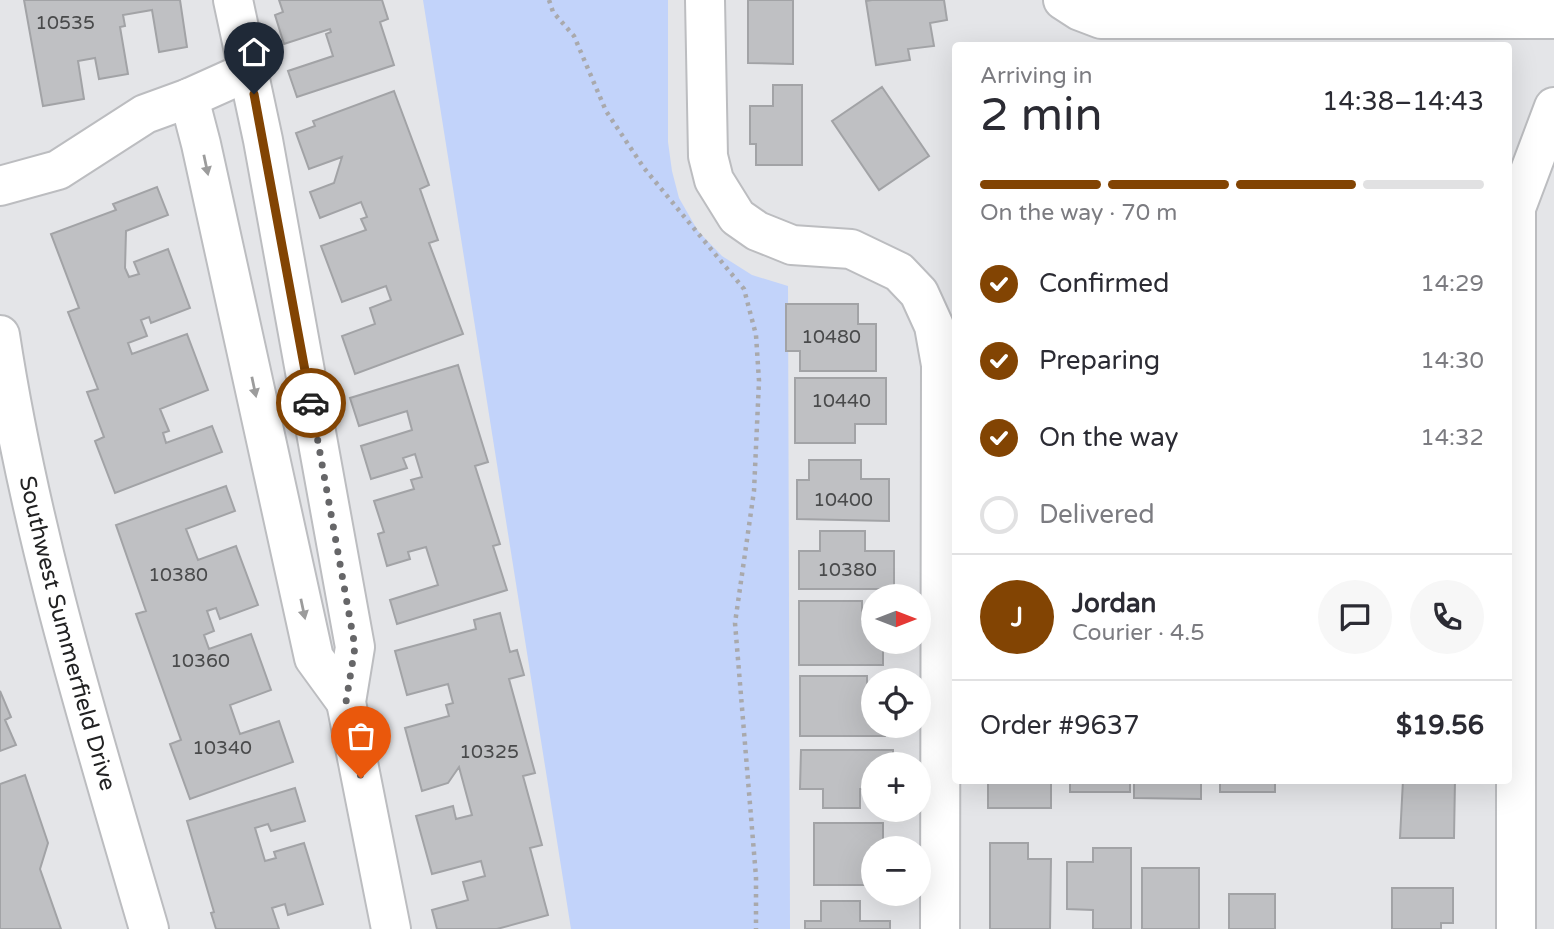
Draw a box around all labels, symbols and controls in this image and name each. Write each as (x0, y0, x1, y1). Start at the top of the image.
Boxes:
house number: 10535 (35, 12, 95, 34)
pin (224, 22, 284, 94)
icon: home (235, 33, 273, 71)
text: Arriving in (980, 62, 1093, 90)
text: 14:38–14:43 (1322, 86, 1484, 117)
text: 2 min (980, 88, 1103, 143)
one-way arrow (200, 154, 211, 176)
text: On the way · 70 m (980, 199, 1177, 227)
icon: check (980, 265, 1018, 303)
text: Confirmed (1039, 268, 1169, 299)
text: 14:29 (1420, 270, 1484, 298)
house number: 10480 (801, 326, 861, 348)
icon: check (980, 342, 1018, 380)
text: Preparing (1039, 345, 1160, 376)
text: 14:30 (1420, 347, 1484, 375)
courier (276, 368, 346, 438)
one-way arrow (249, 376, 260, 398)
icon: car (292, 384, 330, 422)
house number: 10440 (811, 390, 871, 412)
icon: check (980, 419, 1018, 457)
text: On the way (1039, 422, 1179, 453)
text: 14:32 (1420, 424, 1484, 452)
street label: Southwest Summerfield Drive (13, 473, 122, 794)
house number: 10400 (813, 489, 873, 511)
text: Delivered (1039, 499, 1155, 530)
house number: 10380 (817, 559, 877, 581)
house number: 10380 (148, 564, 208, 586)
button: chat (1318, 580, 1392, 654)
button: phone (1410, 580, 1484, 654)
north arrow (861, 584, 931, 654)
map controls (861, 584, 931, 906)
text: Jordan (1072, 588, 1156, 619)
one-way arrow (298, 598, 309, 620)
text: J (1011, 602, 1023, 633)
text: Courier · 4.5 (1072, 619, 1205, 647)
house number: 10360 (170, 650, 230, 672)
button: locate (861, 668, 931, 738)
pin (331, 706, 391, 778)
text: Order #9637 (980, 710, 1140, 741)
text: $19.56 (1396, 710, 1484, 741)
icon: bag (342, 717, 380, 755)
house number: 10340 (192, 737, 252, 759)
house number: 10325 (459, 741, 519, 763)
button: + (861, 752, 931, 822)
button: − (861, 836, 931, 906)

